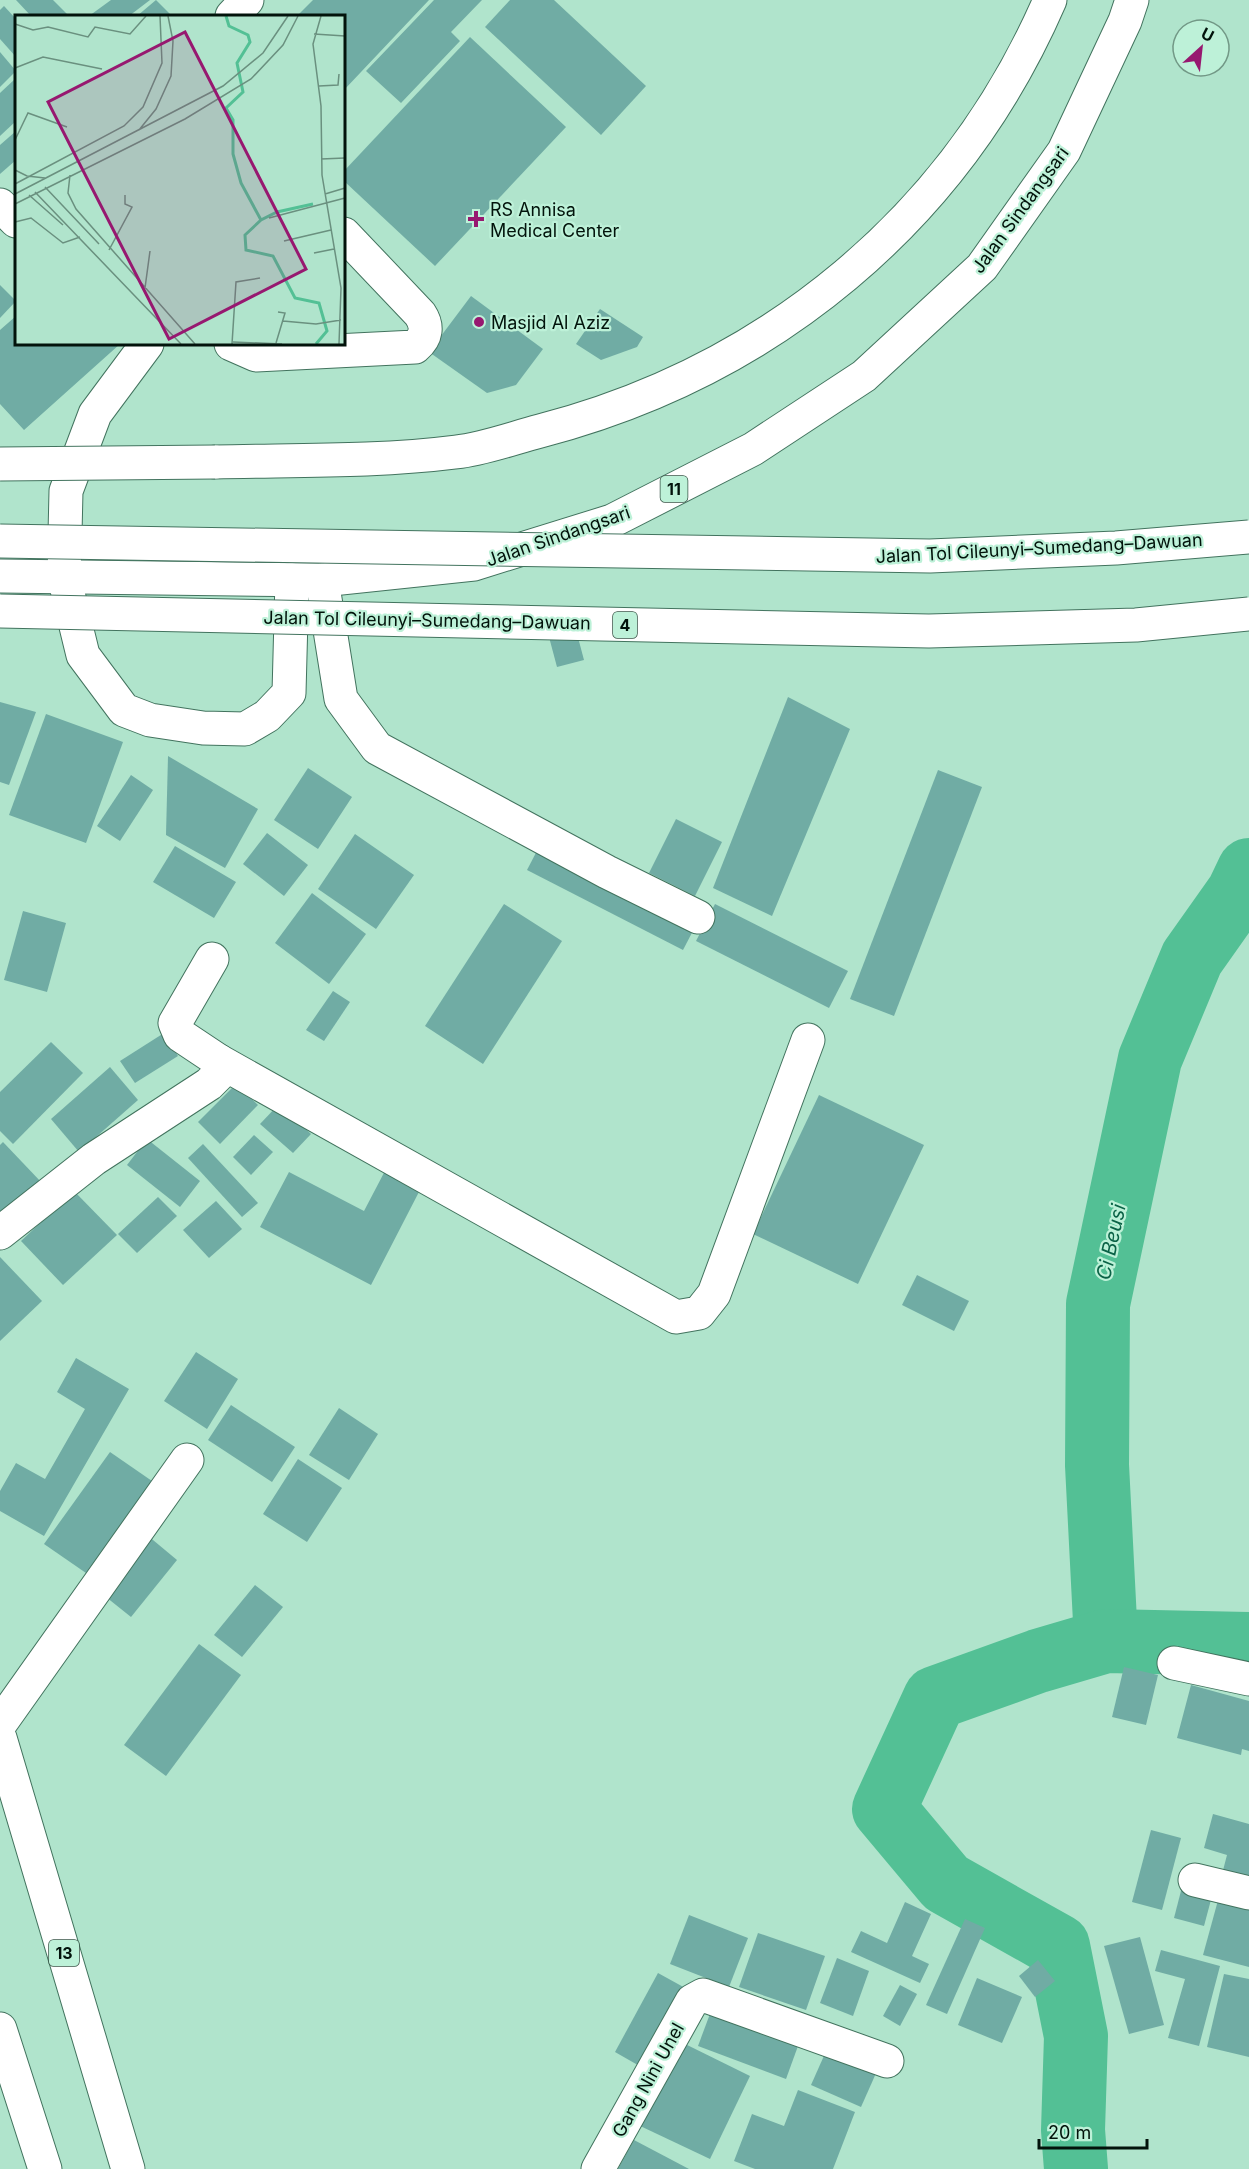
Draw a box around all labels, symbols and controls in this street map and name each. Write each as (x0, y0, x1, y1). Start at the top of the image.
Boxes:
inset map (15, 15, 345, 345)
north arrow (1171, 18, 1231, 78)
text: U (1198, 23, 1218, 46)
street label: Jalan Sindangsari (967, 143, 1073, 277)
place label: RS Annisa Medical Center (490, 199, 620, 241)
marker: RS Annisa Medical Center (467, 210, 485, 228)
place label: Masjid Al Aziz (491, 312, 610, 333)
marker: Masjid Al Aziz (472, 315, 486, 329)
road number: 11 (660, 476, 688, 502)
street label: Jalan Sindangsari (483, 502, 633, 570)
street label: Jalan Tol Cileunyi–Sumedang–Dawuan (875, 529, 1203, 567)
street label: Jalan Tol Cileunyi–Sumedang–Dawuan (263, 607, 591, 633)
road number: 4 (613, 612, 637, 638)
water label: Ci Beusi (1091, 1201, 1131, 1282)
road number: 13 (49, 1940, 79, 1966)
street label: Gang Nini Unel (608, 2019, 688, 2141)
scale bar (1039, 2112, 1147, 2150)
text: 20 m (1048, 2122, 1091, 2143)

